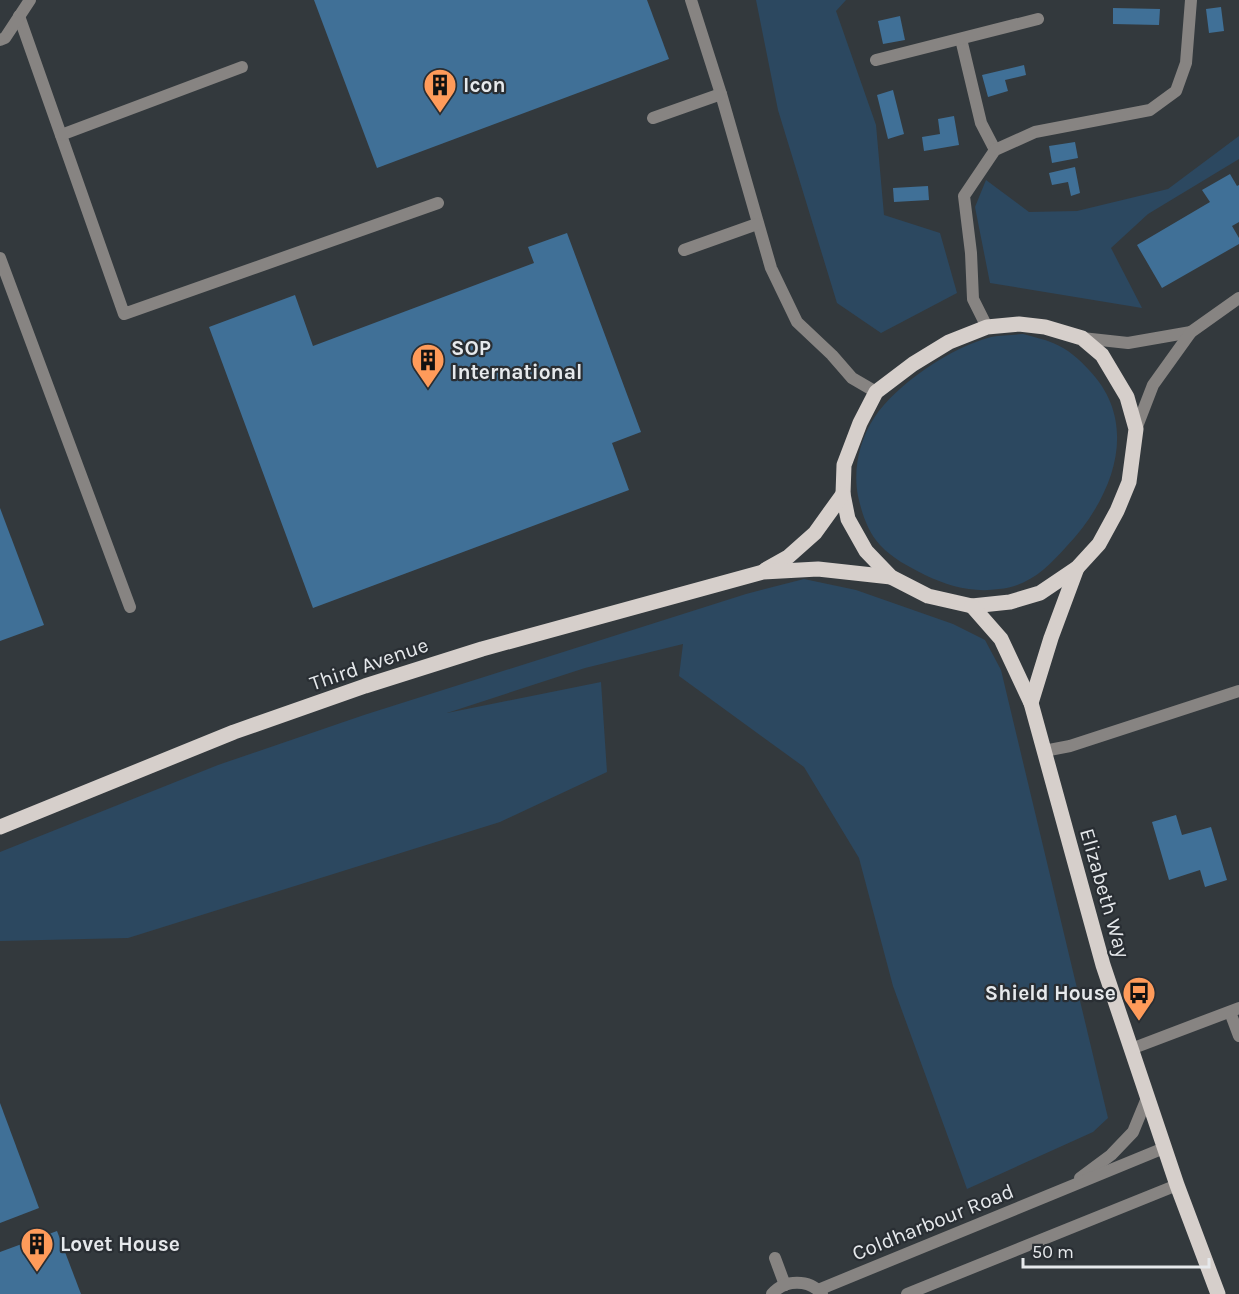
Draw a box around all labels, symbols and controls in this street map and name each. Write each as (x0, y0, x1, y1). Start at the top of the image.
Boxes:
building icon: Icon (422, 67, 458, 114)
place label: Icon (463, 73, 505, 97)
place label: SOP International (451, 336, 582, 384)
building icon: SOP International (410, 342, 446, 389)
street label: Third Avenue (307, 633, 431, 695)
street label: Elizabeth Way (1075, 825, 1135, 961)
bus stop icon: Shield House (1121, 975, 1157, 1022)
place label: Shield House (985, 981, 1116, 1005)
street label: Coldharbour Road (849, 1179, 1017, 1265)
building icon: Lovet House (19, 1226, 55, 1273)
scale bar (1023, 1231, 1209, 1269)
place label: Lovet House (60, 1232, 180, 1256)
text: 50 m (1032, 1241, 1074, 1263)

